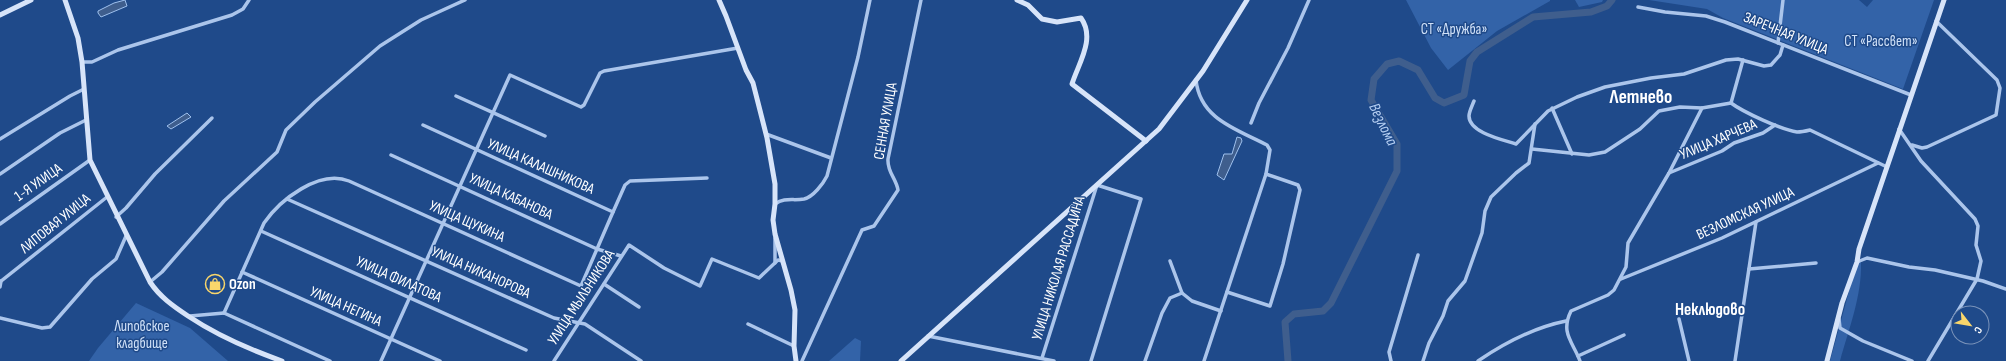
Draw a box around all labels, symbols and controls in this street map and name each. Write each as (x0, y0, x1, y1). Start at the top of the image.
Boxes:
street label: ЗАРЕЧНАЯ УЛИЦА (1741, 8, 1832, 59)
park label: СТ «Дружба» (1421, 20, 1487, 39)
park label: СТ «Рассвет» (1844, 32, 1918, 51)
street label: СЕННАЯ УЛИЦА (869, 80, 902, 161)
district label: Летнево (1609, 86, 1672, 109)
water label: Везлома (1364, 100, 1401, 150)
street label: УЛИЦА ХАРЧЕВА (1677, 114, 1760, 164)
street label: УЛИЦА КАЛАШНИКОВА (484, 134, 598, 199)
street label: 1-Я УЛИЦА (11, 159, 66, 206)
street label: УЛИЦА КАБАНОВА (466, 169, 556, 224)
street label: ВЕЗЛОМСКАЯ УЛИЦА (1693, 182, 1798, 244)
street label: ЛИПОВАЯ УЛИЦА (16, 189, 95, 258)
street label: УЛИЦА НИКОЛАЯ РАССАДИНА (1028, 193, 1090, 342)
street label: УЛИЦА ЩУКИНА (426, 196, 508, 247)
street label: УЛИЦА НИКАНОРОВА (428, 242, 534, 303)
street label: УЛИЦА МЫЛЬНИКОВА (544, 246, 620, 348)
street label: УЛИЦА ФИЛАТОВА (353, 252, 445, 307)
shop icon: Ozon (204, 273, 226, 295)
place label: Ozon (229, 275, 256, 294)
street label: УЛИЦА НЕГИНА (307, 282, 385, 331)
district label: Неклюдово (1675, 300, 1745, 320)
north arrow (1950, 305, 1990, 345)
park label: Липовское кладбище (113, 317, 170, 353)
text: С (1971, 324, 1985, 336)

